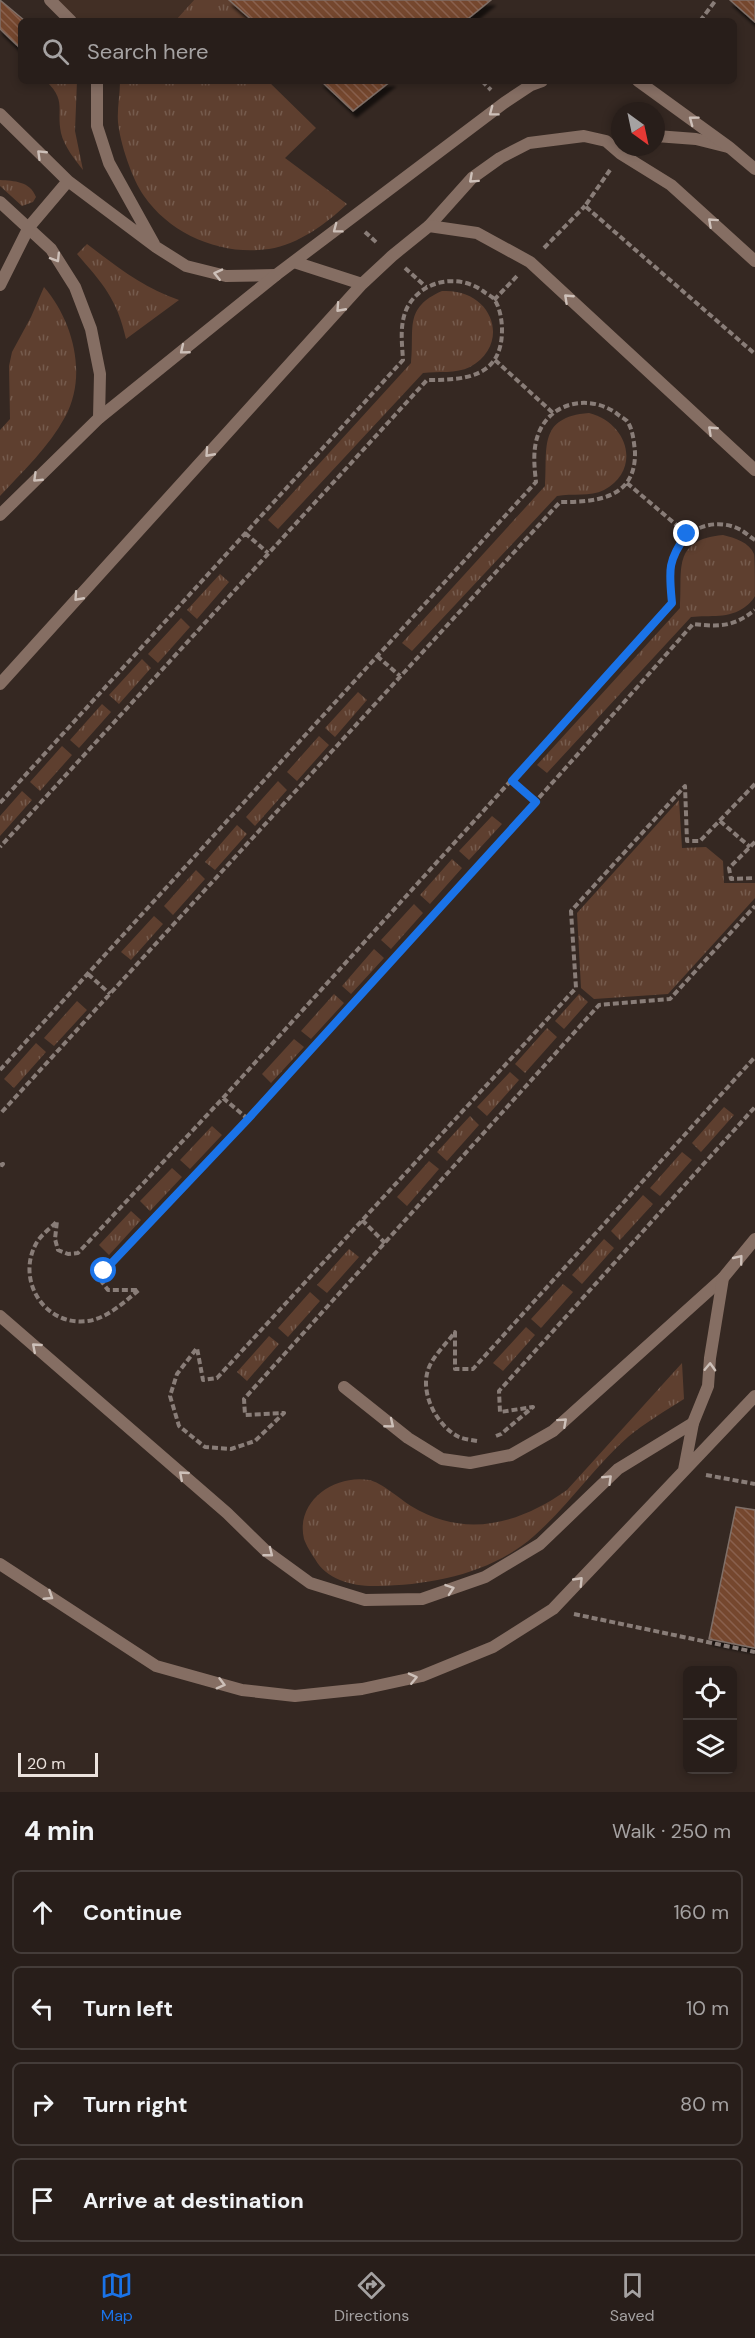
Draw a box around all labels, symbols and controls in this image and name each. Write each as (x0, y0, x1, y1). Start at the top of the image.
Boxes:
search box (18, 18, 737, 84)
icon: search (39, 35, 72, 68)
text: Search here (87, 37, 208, 66)
north arrow (611, 102, 665, 156)
one-way arrow (489, 105, 500, 116)
one-way arrow (688, 116, 699, 127)
one-way arrow (38, 151, 49, 162)
one-way arrow (469, 172, 479, 183)
one-way arrow (708, 218, 718, 229)
one-way arrow (333, 222, 344, 233)
one-way arrow (49, 252, 61, 262)
one-way arrow (213, 268, 223, 281)
one-way arrow (565, 294, 575, 305)
one-way arrow (336, 302, 347, 312)
one-way arrow (180, 342, 191, 353)
one-way arrow (708, 426, 719, 437)
one-way arrow (205, 446, 216, 457)
one-way arrow (34, 471, 44, 482)
route end (673, 520, 699, 546)
one-way arrow (74, 590, 85, 601)
one-way arrow (732, 1254, 743, 1265)
route start (90, 1257, 116, 1283)
one-way arrow (32, 1343, 42, 1354)
one-way arrow (704, 1363, 716, 1372)
one-way arrow (383, 1416, 394, 1427)
one-way arrow (557, 1418, 567, 1429)
one-way arrow (179, 1471, 190, 1482)
one-way arrow (601, 1475, 612, 1486)
one-way arrow (263, 1546, 274, 1557)
one-way arrow (572, 1578, 583, 1589)
one-way arrow (445, 1583, 455, 1596)
one-way arrow (43, 1589, 53, 1601)
map controls (683, 1666, 737, 1774)
button: locate (683, 1666, 737, 1720)
one-way arrow (408, 1672, 418, 1685)
one-way arrow (215, 1677, 226, 1689)
button: layers (683, 1720, 737, 1774)
scale bar (18, 1750, 98, 1778)
text: 20 m (27, 1753, 66, 1774)
text: 4 min (24, 1814, 95, 1848)
text: Walk · 250 m (612, 1818, 731, 1844)
icon: ahead (26, 1896, 59, 1929)
text: Continue (83, 1898, 182, 1927)
text: 160 m (673, 1899, 729, 1925)
icon: left (26, 1992, 59, 2025)
text: Turn left (83, 1994, 173, 2023)
text: 10 m (686, 1995, 729, 2021)
icon: right (26, 2088, 59, 2121)
text: Turn right (83, 2090, 188, 2119)
text: 80 m (680, 2091, 729, 2117)
icon: arrive (26, 2184, 59, 2217)
text: Arrive at destination (83, 2186, 304, 2215)
tab: Map (100, 2269, 133, 2326)
tab: Directions (334, 2269, 409, 2326)
tab: Saved (610, 2269, 655, 2326)

